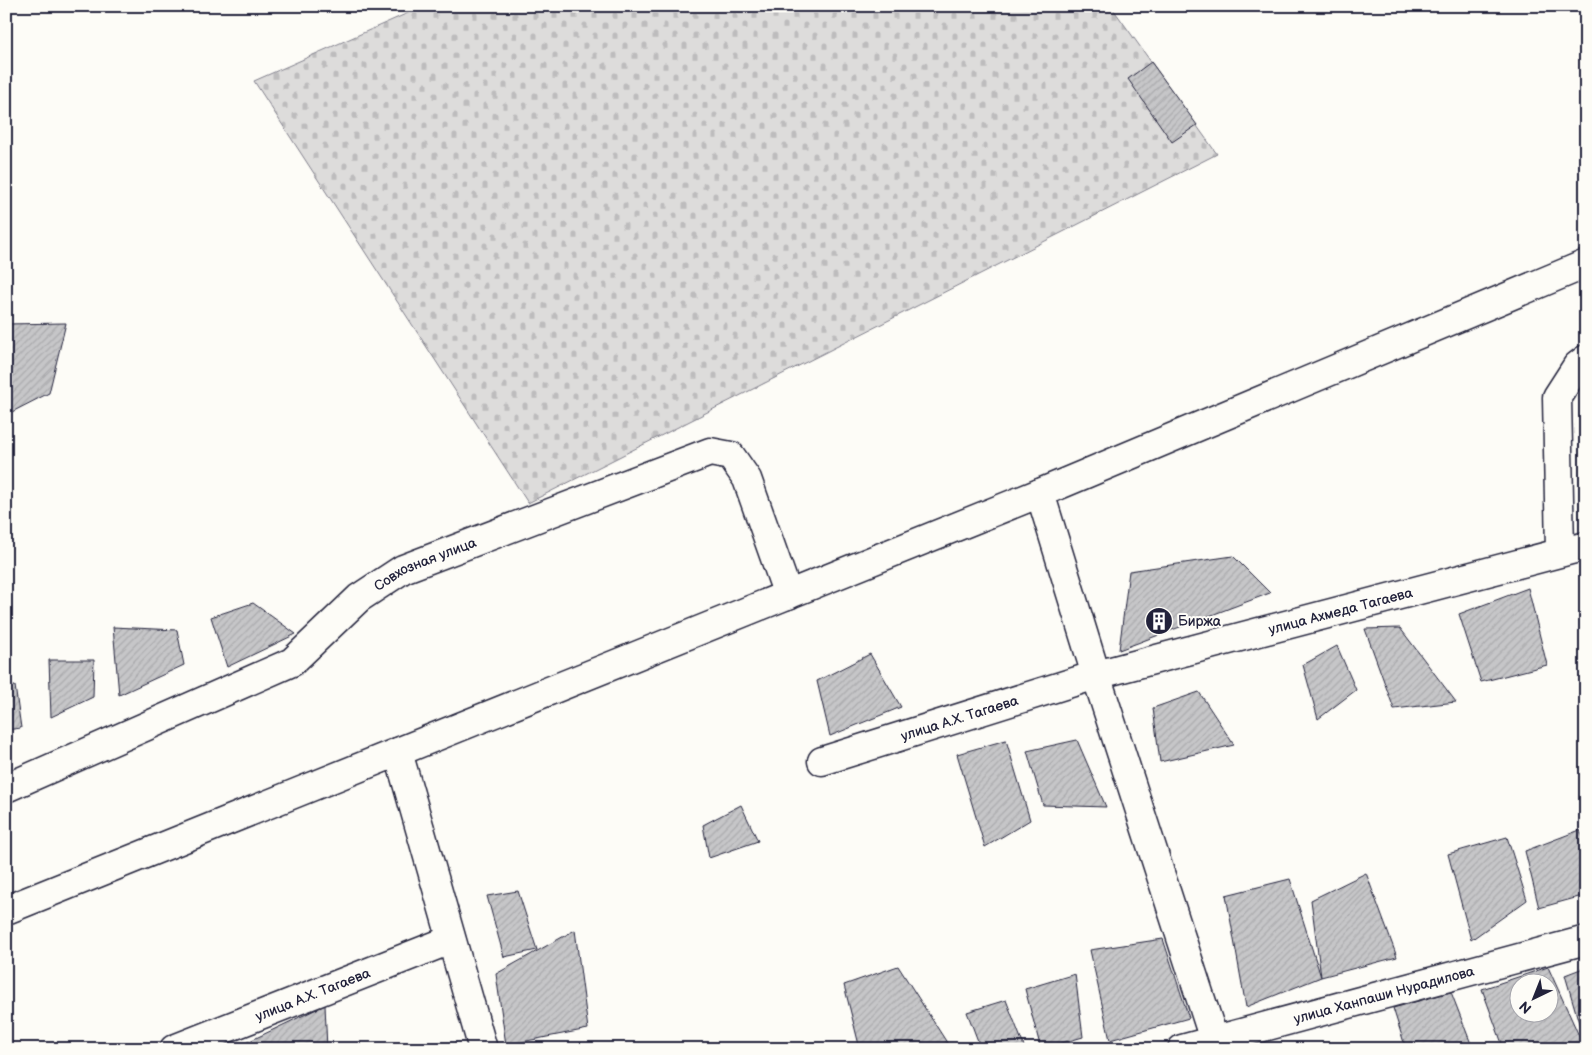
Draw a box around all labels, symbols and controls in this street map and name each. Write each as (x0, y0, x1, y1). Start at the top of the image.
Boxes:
street label: Совхозная улица (371, 533, 479, 594)
street label: улица Ахмеда Тагаева (1267, 583, 1415, 638)
building icon: Биржа (1144, 606, 1174, 636)
place label: Биржа (1178, 613, 1222, 630)
street label: улица А.Х. Тагаева (899, 691, 1021, 744)
street label: улица Ханпаши Нурадилова (1292, 962, 1477, 1027)
street label: улица А.Х. Тагаева (253, 964, 373, 1025)
north arrow (1510, 972, 1560, 1022)
text: N (1516, 997, 1535, 1017)

